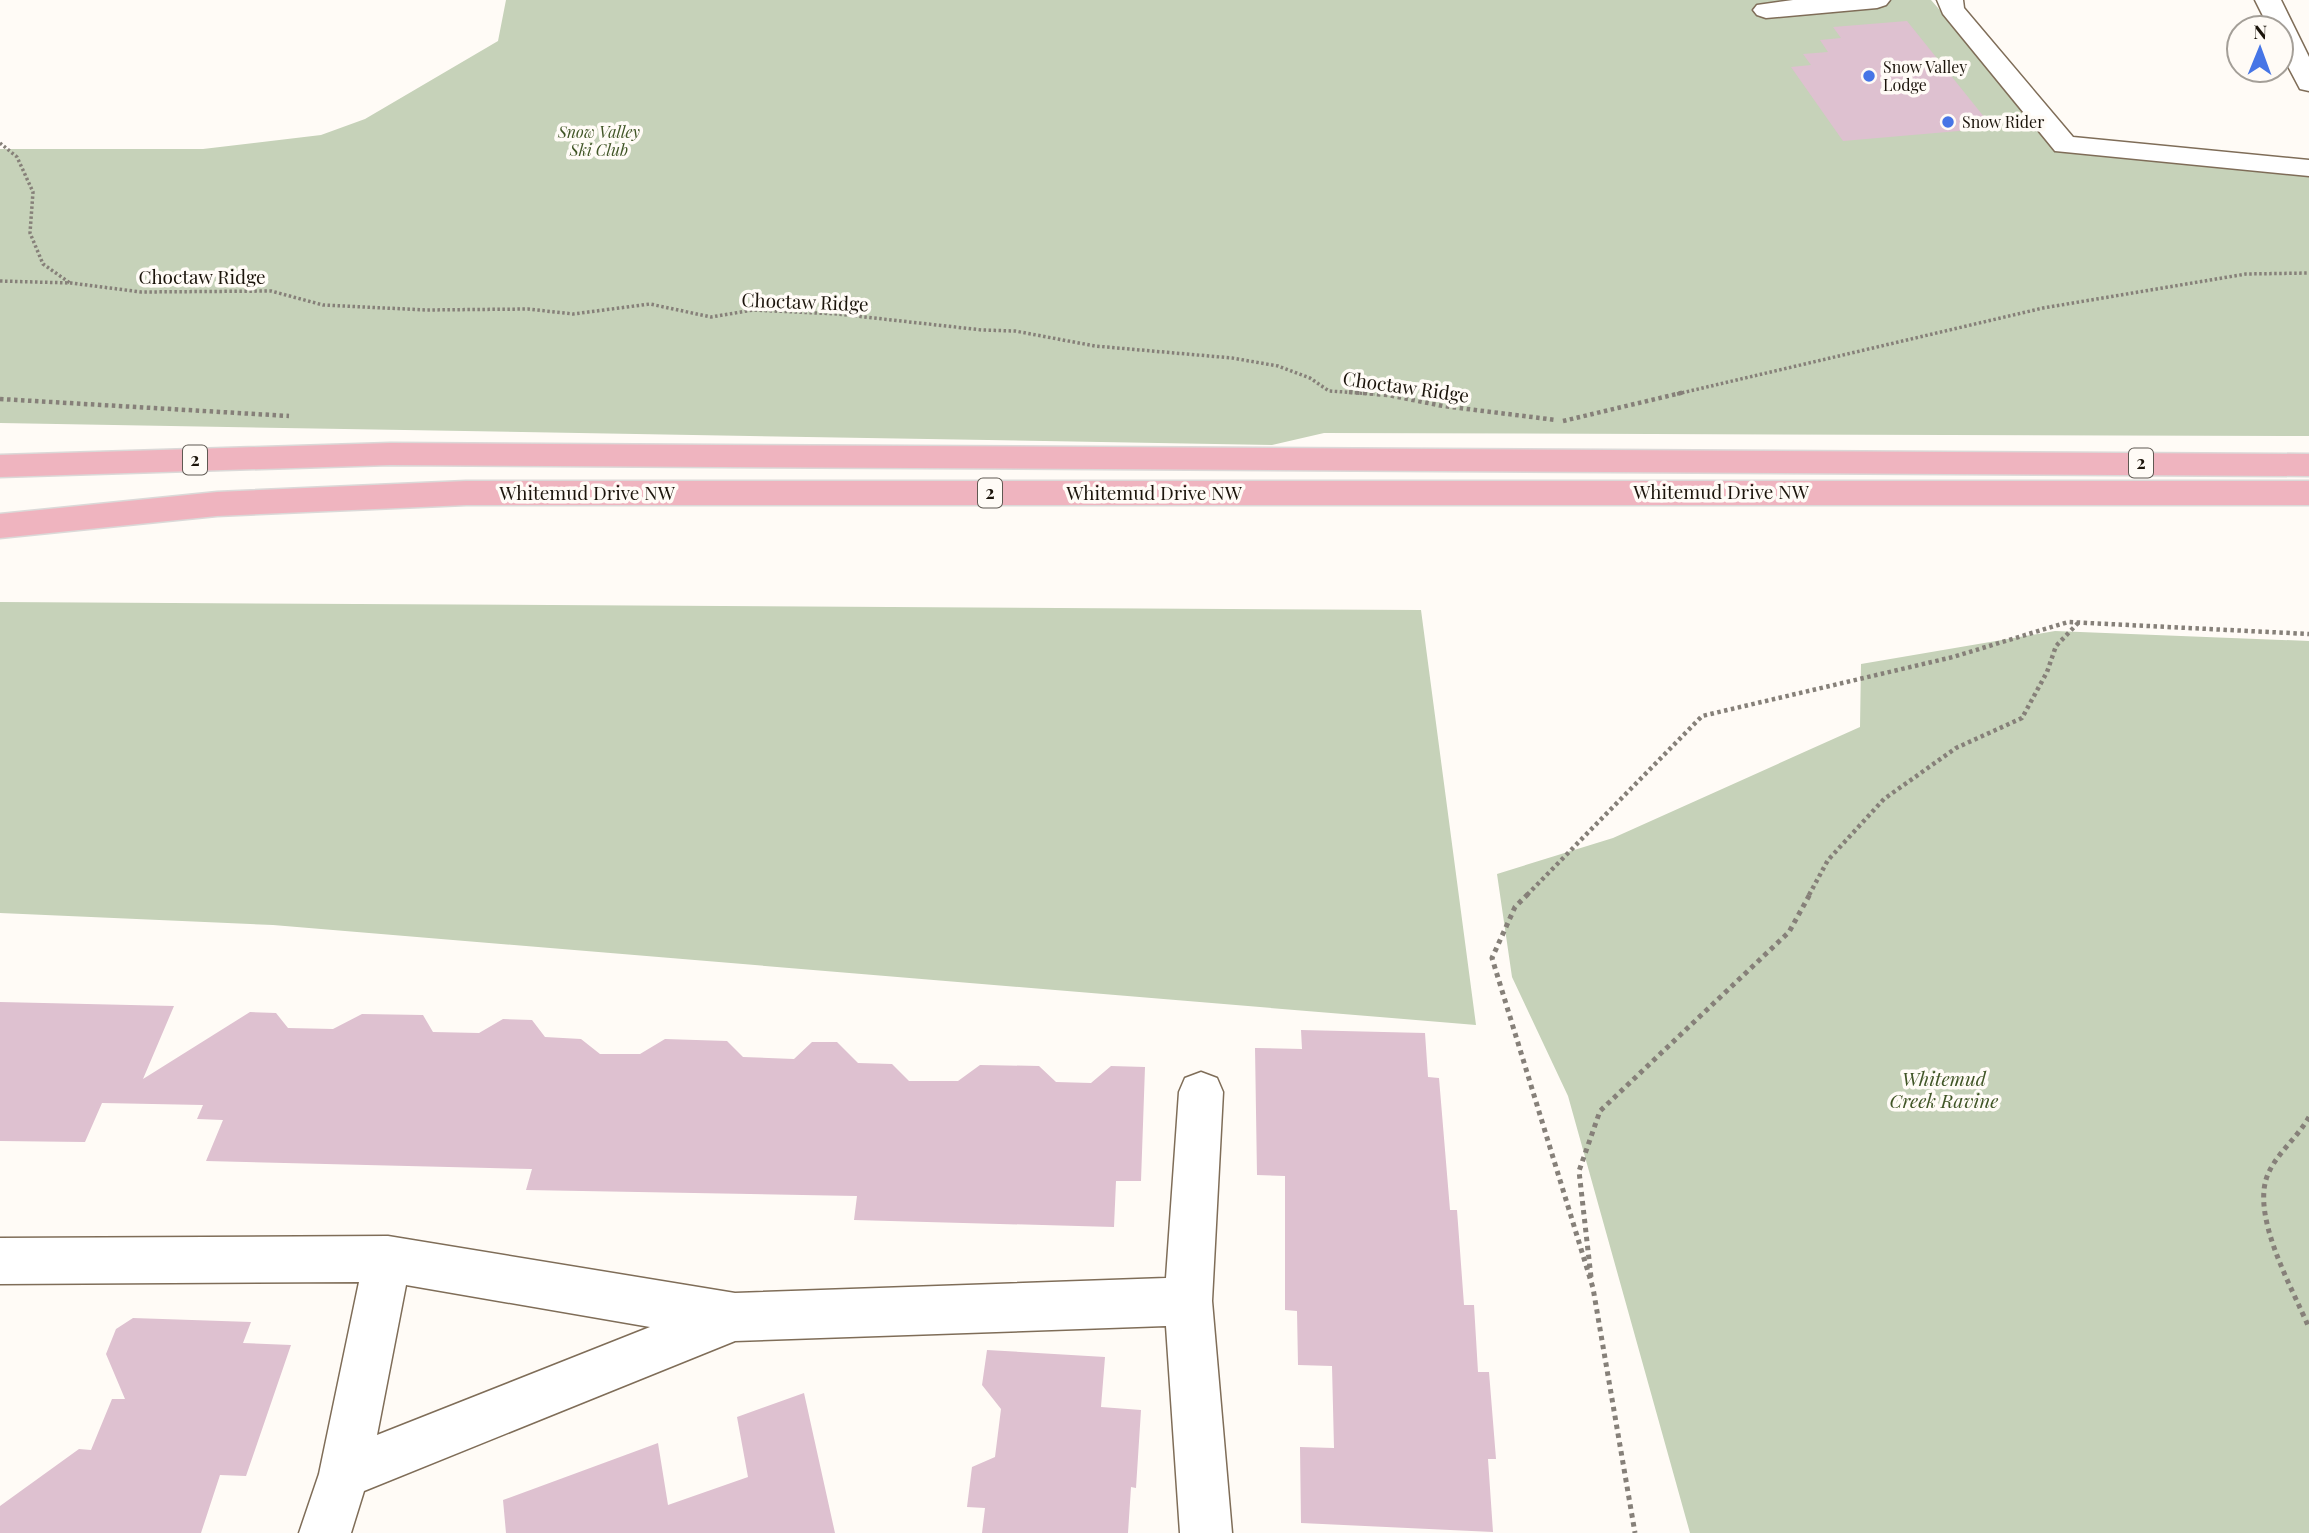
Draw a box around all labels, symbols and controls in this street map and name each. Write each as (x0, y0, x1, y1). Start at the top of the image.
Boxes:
north arrow (2225, 14, 2295, 84)
text: N (2253, 18, 2268, 44)
place label: Snow Valley Lodge (1883, 56, 1967, 95)
marker: Snow Valley Lodge (1861, 68, 1877, 84)
place label: Snow Rider (1962, 111, 2044, 132)
marker: Snow Rider (1940, 114, 1956, 130)
park label: Snow Valley Ski Club (557, 121, 640, 160)
street label: Choctaw Ridge (138, 263, 266, 289)
street label: Choctaw Ridge (741, 286, 869, 316)
street label: Choctaw Ridge (1341, 364, 1471, 408)
road number: 2 (183, 446, 207, 474)
road number: 2 (2129, 448, 2153, 477)
road number: 2 (978, 478, 1002, 508)
street label: Whitemud Drive NW (1632, 478, 1810, 504)
street label: Whitemud Drive NW (498, 479, 676, 505)
street label: Whitemud Drive NW (1065, 479, 1243, 505)
park label: Whitemud Creek Ravine (1890, 1065, 1998, 1113)

